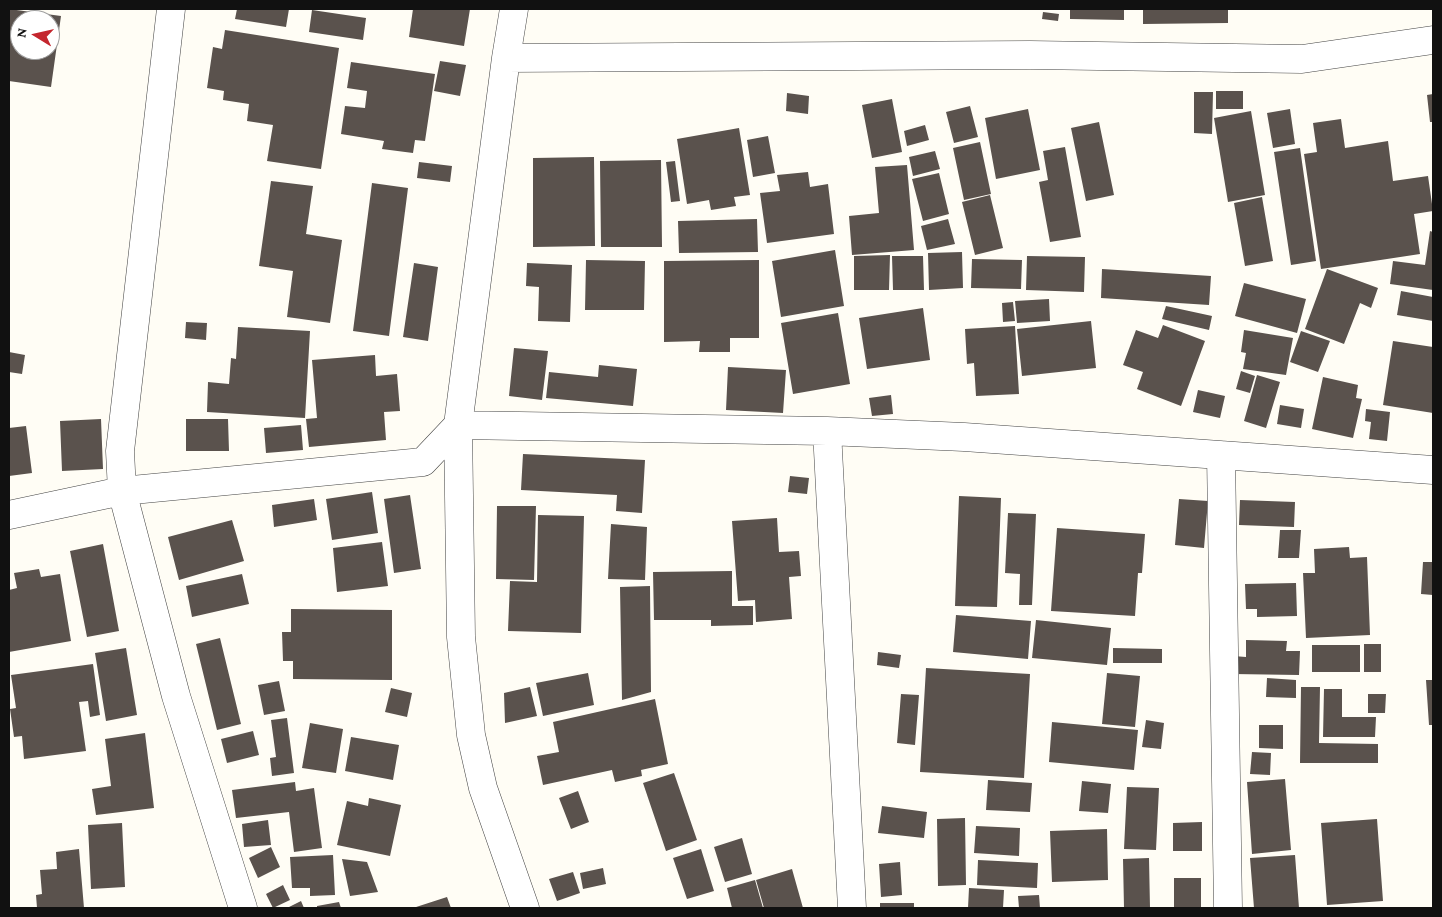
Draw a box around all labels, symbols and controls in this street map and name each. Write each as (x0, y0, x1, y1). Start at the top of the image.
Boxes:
north arrow (10, 10, 60, 60)
text: N (13, 27, 30, 39)

